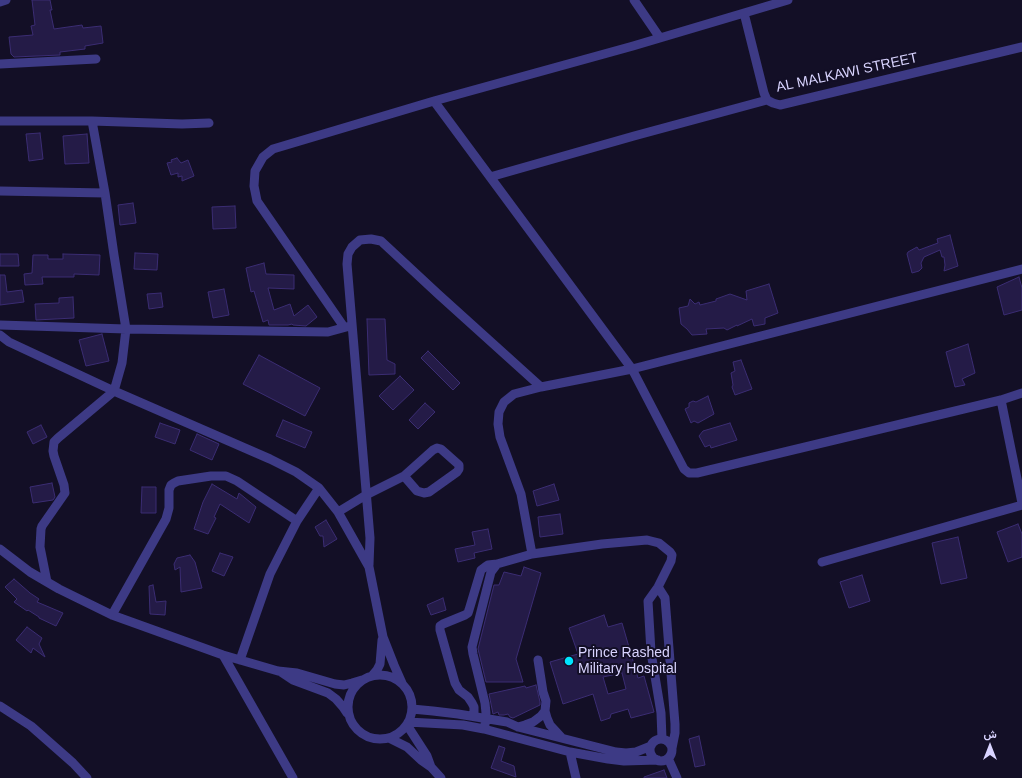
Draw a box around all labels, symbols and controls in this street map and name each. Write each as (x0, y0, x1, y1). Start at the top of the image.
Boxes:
street label: AL MALKAWI STREET (775, 50, 919, 96)
place label: Prince Rashed Military Hospital (578, 645, 677, 678)
marker: Prince Rashed Military Hospital (563, 655, 575, 667)
north arrow (970, 726, 1010, 766)
text: ش (983, 728, 997, 740)

